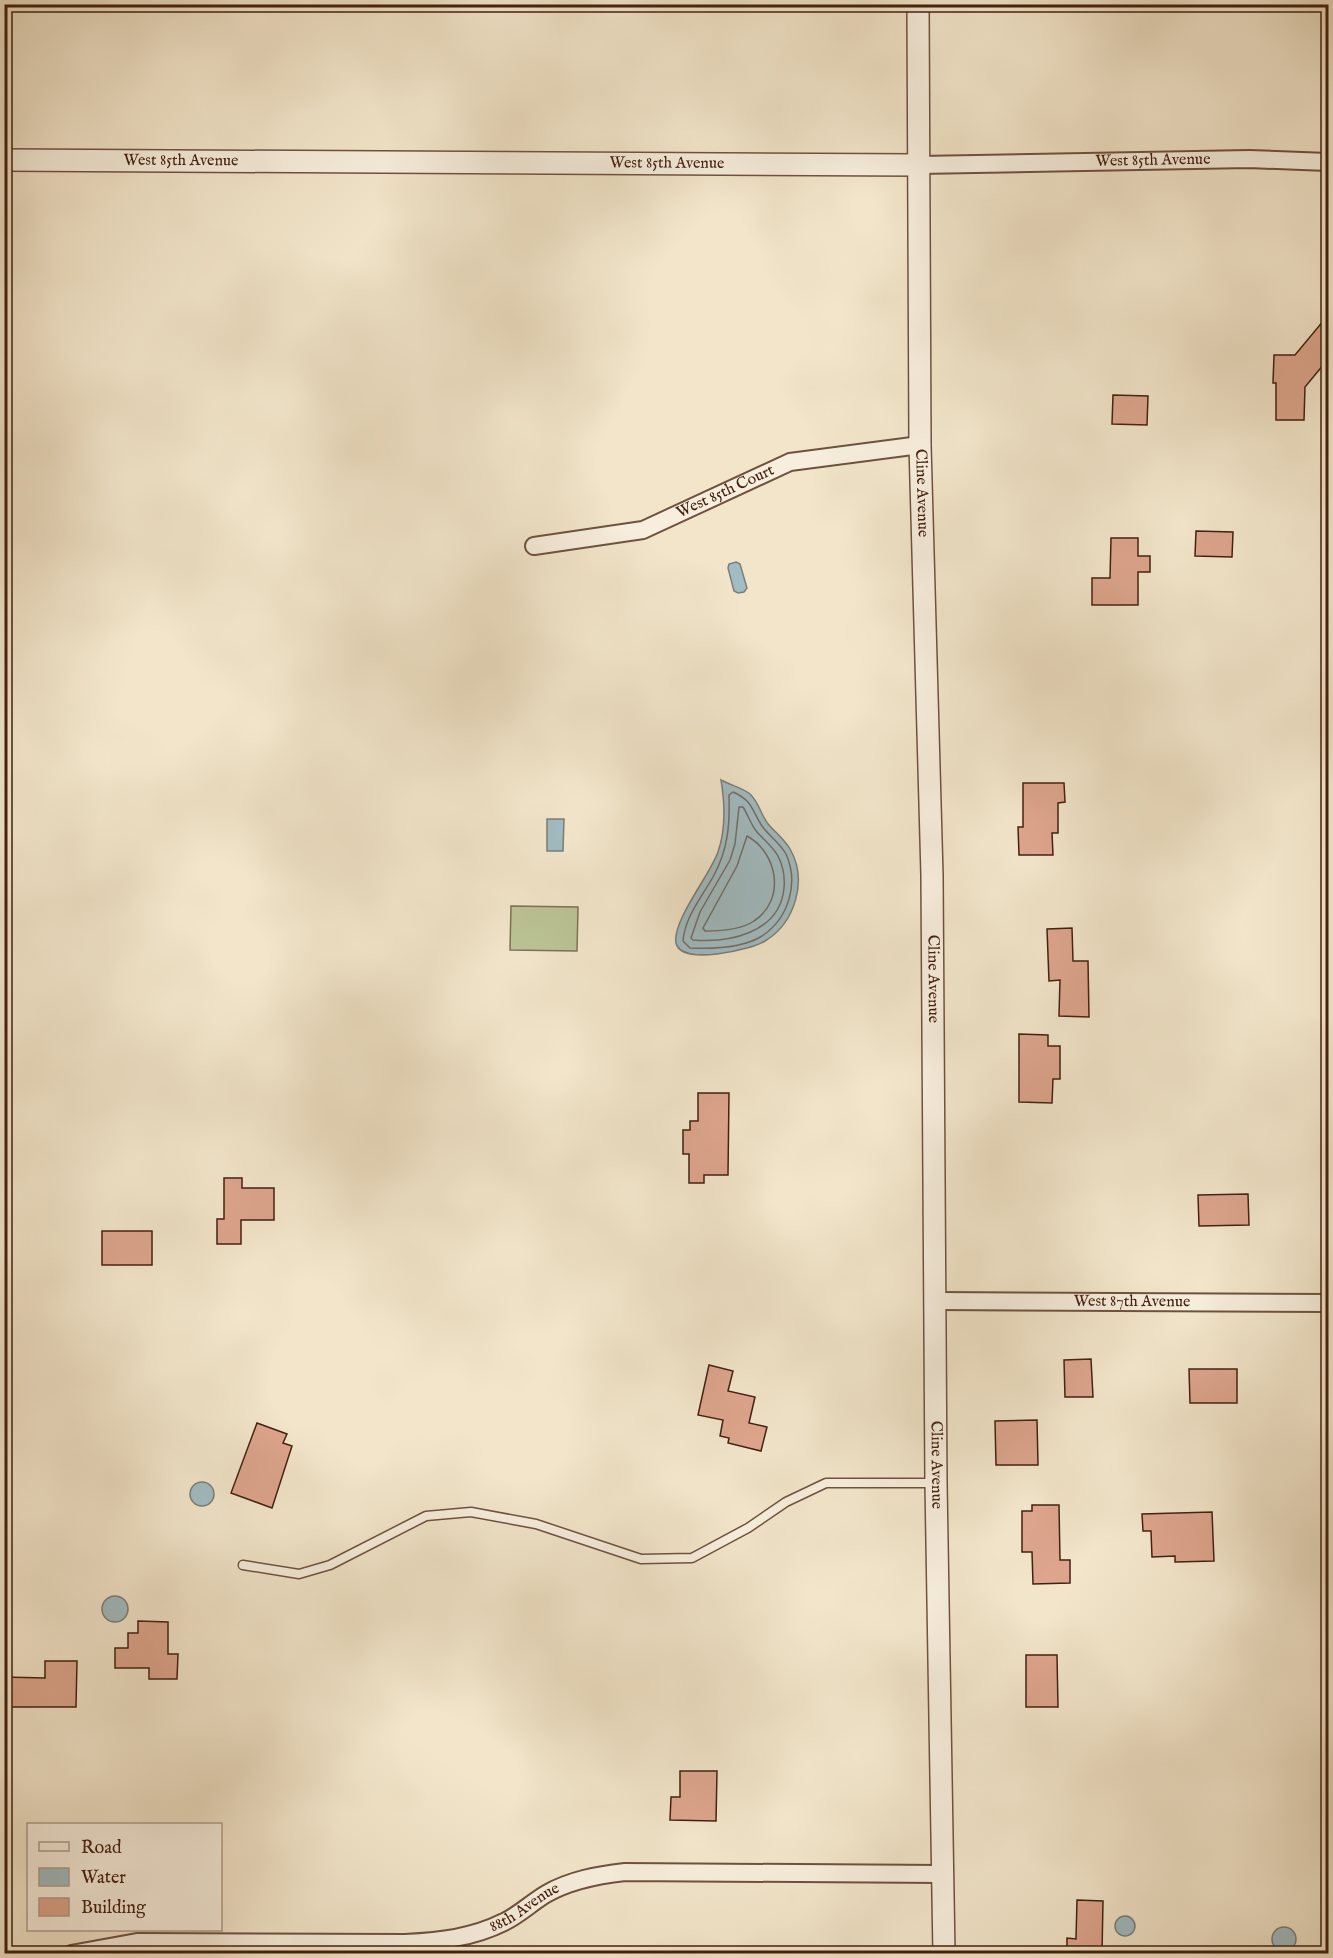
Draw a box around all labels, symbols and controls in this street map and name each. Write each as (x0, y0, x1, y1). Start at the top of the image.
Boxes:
street label: West 85th Avenue (1095, 150, 1211, 172)
street label: West 85th Avenue (123, 151, 239, 171)
street label: West 85th Avenue (609, 153, 725, 174)
street label: Cline Avenue (910, 449, 933, 537)
street label: West 85th Court (673, 460, 778, 523)
street label: Cline Avenue (922, 935, 943, 1023)
street label: West 87th Avenue (1074, 1292, 1190, 1312)
street label: Cline Avenue (926, 1421, 946, 1509)
legend (27, 1823, 222, 1931)
text: Road (81, 1837, 122, 1860)
text: Water (81, 1867, 126, 1890)
street label: 88th Avenue (487, 1879, 563, 1937)
text: Building (81, 1897, 146, 1920)

